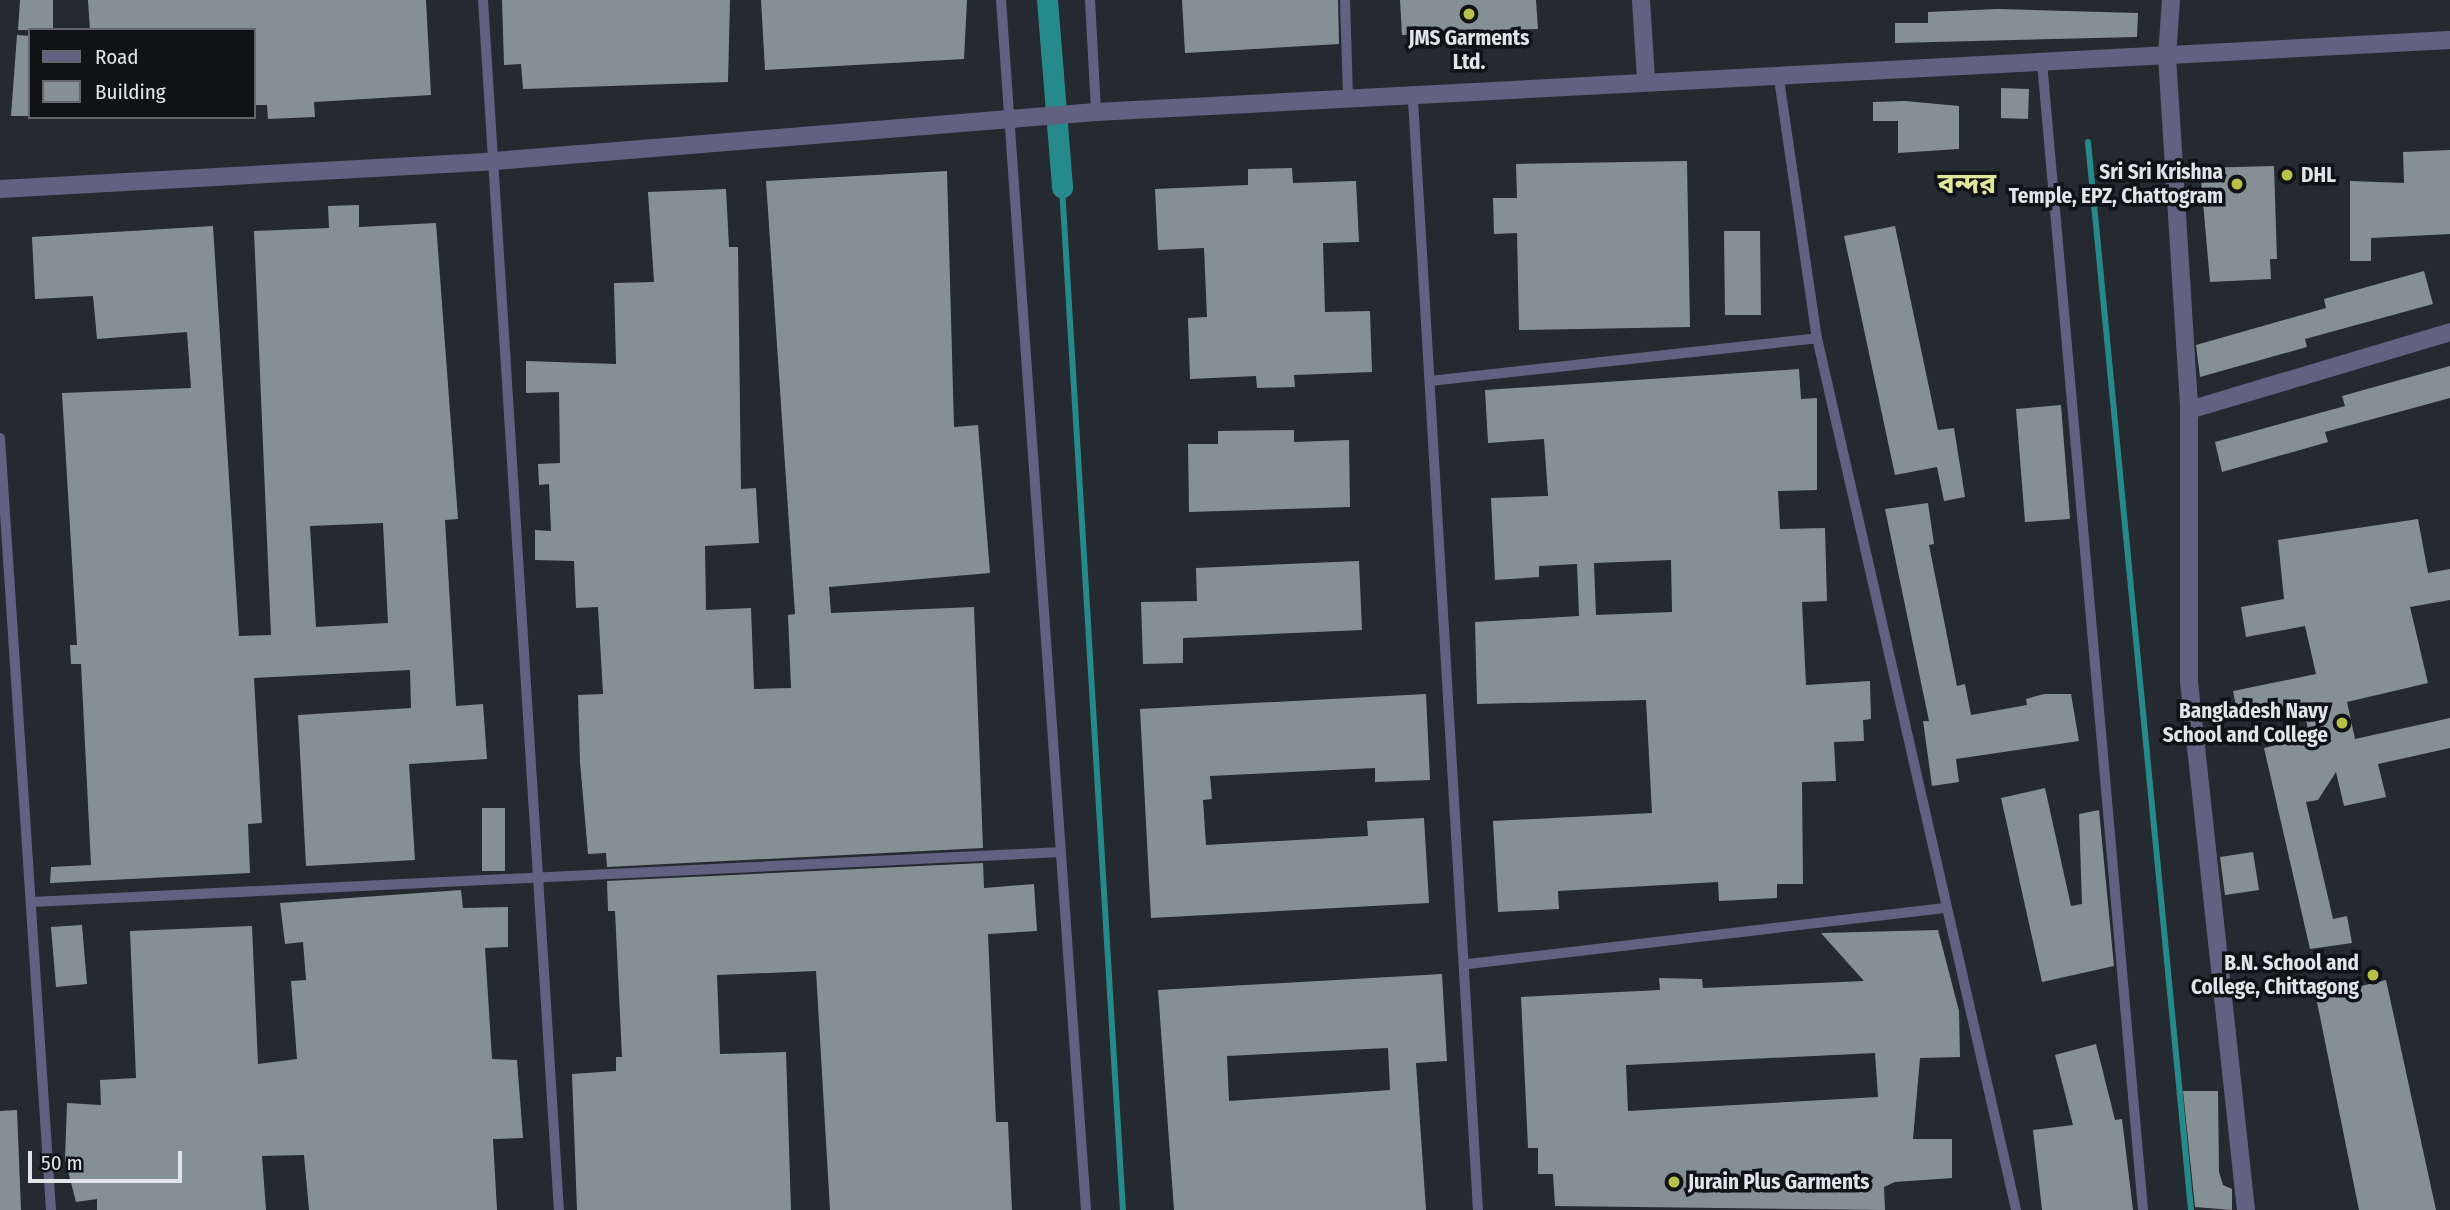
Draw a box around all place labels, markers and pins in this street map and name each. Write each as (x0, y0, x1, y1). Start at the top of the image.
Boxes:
marker: JMS Garments Ltd. (1461, 6, 1477, 22)
place label: JMS Garments Ltd. (1409, 25, 1529, 75)
place label: Sri Sri Krishna Temple, EPZ, Chattogram (2009, 159, 2223, 209)
place label: DHL (2301, 162, 2336, 188)
marker: DHL (2279, 167, 2295, 183)
marker: Sri Sri Krishna Temple, EPZ, Chattogram (2229, 176, 2245, 192)
place label: Bangladesh Navy School and College (2163, 698, 2328, 748)
marker: Bangladesh Navy School and College (2334, 715, 2350, 731)
place label: B.N. School and College, Chittagong (2191, 950, 2359, 1000)
marker: B.N. School and College, Chittagong (2365, 967, 2381, 983)
place label: Jurain Plus Garments (1688, 1169, 1870, 1195)
marker: Jurain Plus Garments (1666, 1174, 1682, 1190)

